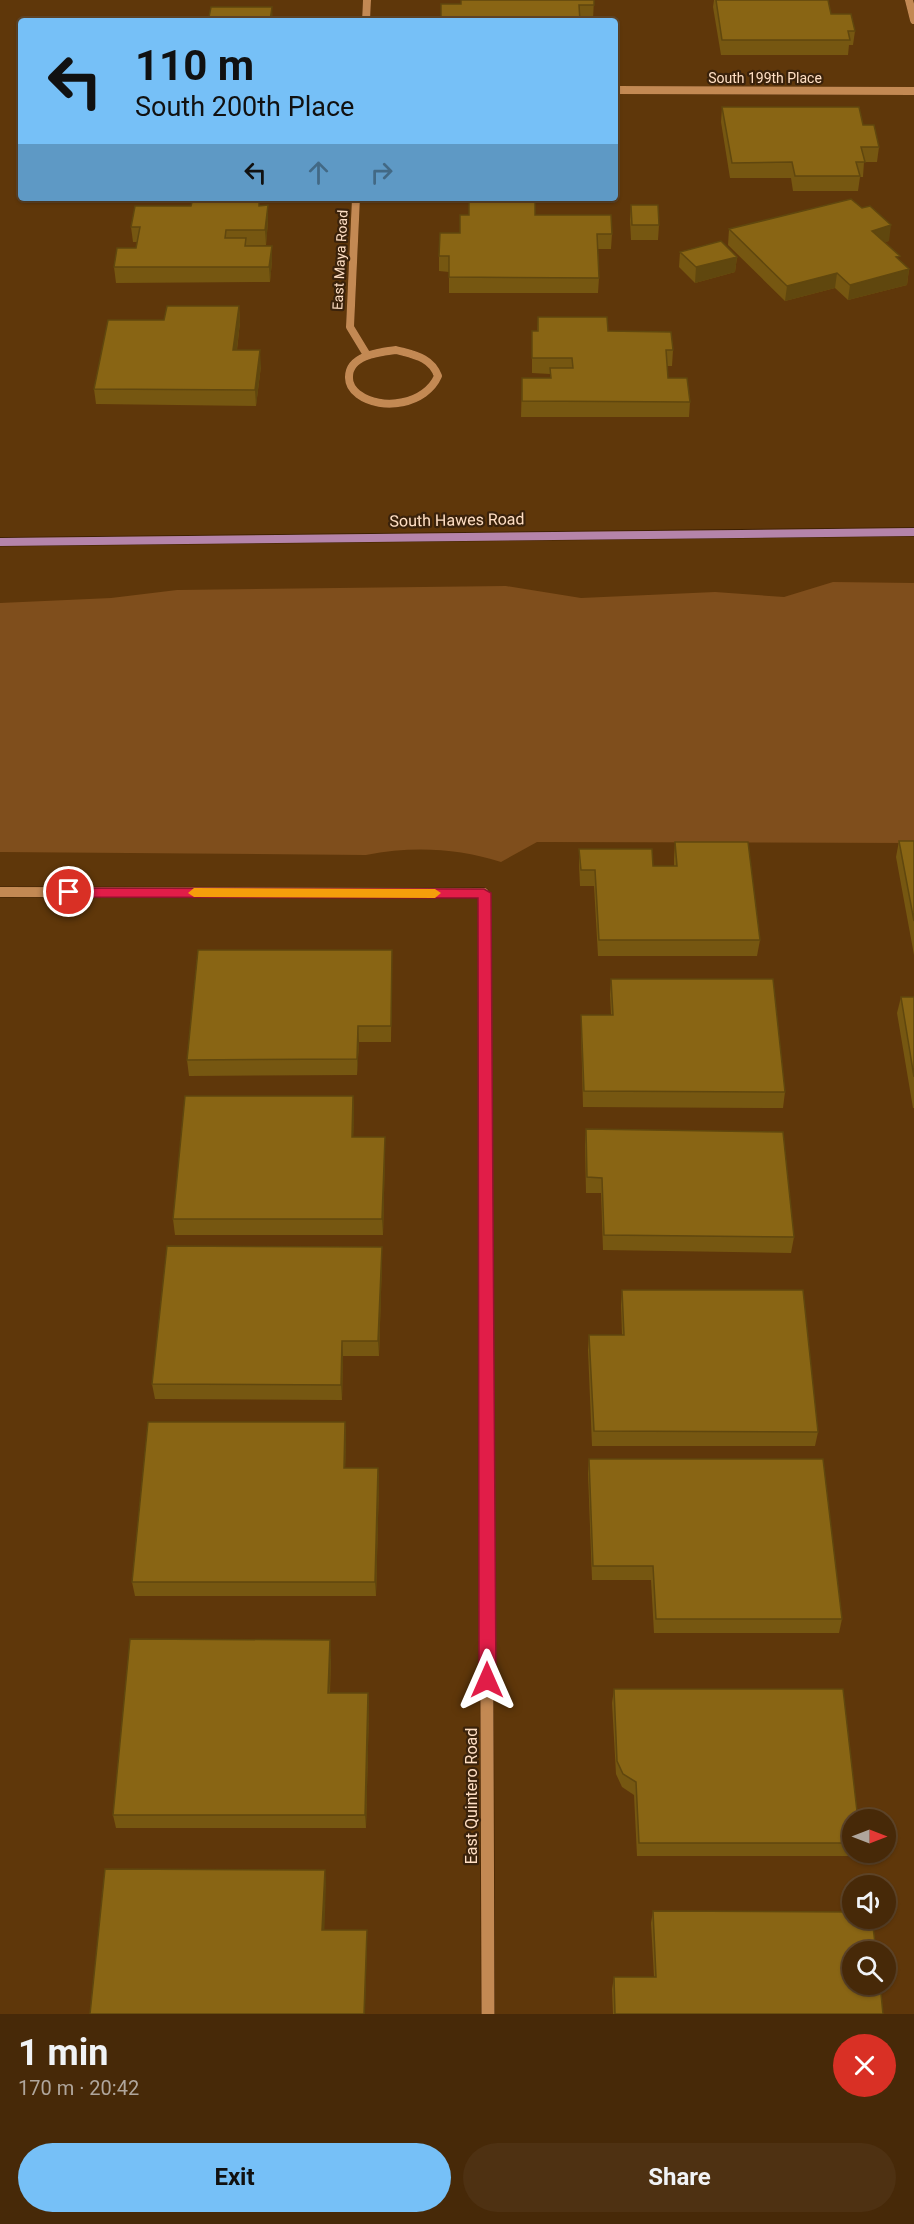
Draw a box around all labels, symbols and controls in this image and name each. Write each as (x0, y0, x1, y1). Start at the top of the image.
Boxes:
text: 110 m (135, 41, 254, 90)
icon: left (36, 42, 114, 120)
street label: South 199th Place (708, 70, 822, 86)
text: South 200th Place (135, 91, 354, 123)
icon: left (239, 156, 272, 189)
icon: ahead (302, 156, 335, 189)
icon: right (365, 156, 398, 189)
street label: East Maya Road (329, 209, 351, 311)
street label: South Hawes Road (389, 509, 525, 531)
pin (43, 866, 94, 917)
icon: arrive (52, 875, 85, 908)
position arrow (455, 1648, 519, 1712)
street label: East Quintero Road (462, 1728, 481, 1864)
north arrow (842, 1809, 896, 1863)
map controls (842, 1809, 896, 1995)
button: sound (842, 1875, 896, 1929)
button: search (842, 1941, 896, 1995)
text: 1 min (18, 2032, 109, 2074)
button: close (833, 2034, 896, 2097)
text: 170 m · 20:42 (18, 2076, 139, 2100)
button: Exit (18, 2143, 451, 2212)
button: Share (463, 2143, 896, 2212)

